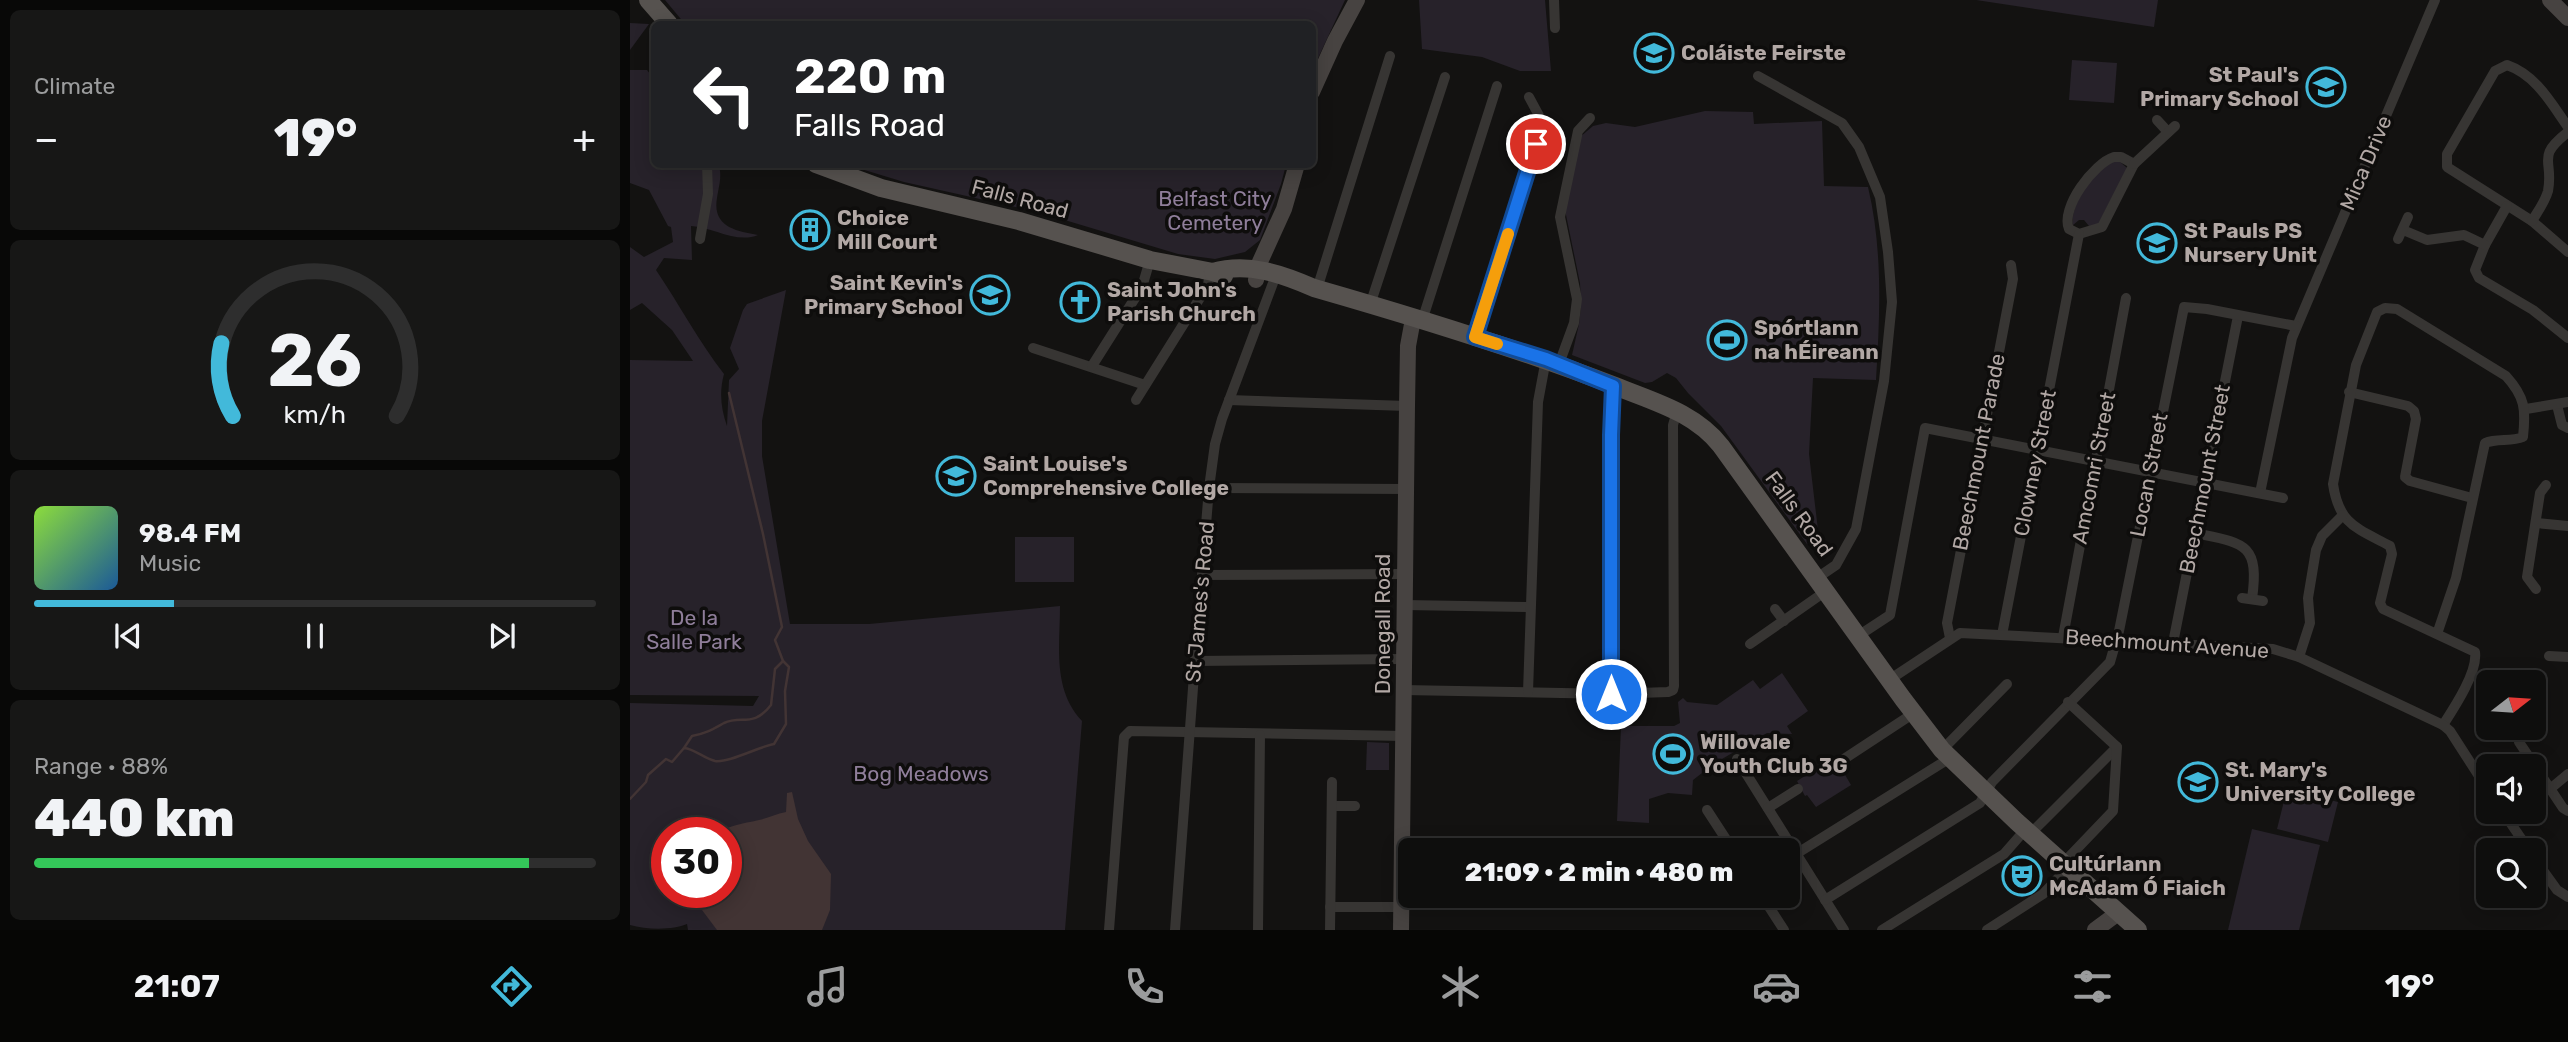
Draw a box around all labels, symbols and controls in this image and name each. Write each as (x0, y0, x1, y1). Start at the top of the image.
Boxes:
school or university icon: Coláiste Feirste (1633, 32, 1675, 74)
place label: Coláiste Feirste (1681, 40, 1846, 65)
text: 220 m (794, 47, 946, 105)
icon: left (679, 49, 770, 140)
place label: St Paul's Primary School (2140, 62, 2299, 111)
school or university icon: St Paul's Primary School (2305, 66, 2347, 108)
text: Climate (34, 72, 115, 100)
text: Falls Road (794, 106, 945, 144)
text: 19° (274, 107, 357, 169)
street label: Mica Drive (2334, 112, 2397, 214)
pin (1506, 114, 1566, 174)
text: − (34, 116, 59, 162)
text: + (572, 116, 596, 162)
icon: arrive (1517, 125, 1555, 163)
street label: Falls Road (969, 174, 1071, 223)
park label: Belfast City Cemetery (1158, 186, 1272, 235)
place label: Choice Mill Court (837, 205, 937, 254)
building icon: Choice Mill Court (789, 209, 831, 251)
place label: St Pauls PS Nursery Unit (2184, 218, 2317, 267)
school or university icon: St Pauls PS Nursery Unit (2136, 222, 2178, 264)
place label: Saint Kevin's Primary School (804, 270, 963, 319)
school or university icon: Saint Kevin's Primary School (969, 274, 1011, 316)
place label: Saint John's Parish Church (1107, 277, 1256, 326)
church icon: Saint John's Parish Church (1059, 281, 1101, 323)
place label: Spórtlann na hÉireann (1754, 315, 1879, 364)
text: 26 (268, 318, 362, 404)
sports icon: Spórtlann na hÉireann (1706, 319, 1748, 361)
street label: Beechmount Parade (1947, 351, 2010, 552)
street label: Beechmount Street (2174, 382, 2235, 575)
street label: Clowney Street (2008, 388, 2061, 538)
street label: Amcomri Street (2067, 390, 2120, 546)
text: km/h (284, 400, 346, 429)
street label: Locan Street (2124, 411, 2173, 539)
place label: Saint Louise's Comprehensive College (983, 451, 1229, 500)
school or university icon: Saint Louise's Comprehensive College (935, 455, 977, 497)
street label: Falls Road (1760, 466, 1839, 561)
text: 98.4 FM (139, 518, 241, 549)
street label: St James's Road (1180, 520, 1219, 684)
text: Music (139, 549, 201, 577)
street label: Donegall Road (1370, 554, 1395, 694)
park label: De la Salle Park (646, 605, 742, 654)
icon: previous (109, 617, 147, 655)
icon: pause (296, 617, 334, 655)
icon: next (483, 617, 521, 655)
street label: Beechmount Avenue (2064, 624, 2270, 663)
position arrow (1574, 657, 1648, 731)
north arrow (2476, 670, 2546, 740)
map controls (2476, 670, 2546, 908)
place label: Willovale Youth Club 3G (1700, 729, 1848, 778)
sports icon: Willovale Youth Club 3G (1652, 733, 1694, 775)
text: Range · 88% (34, 752, 168, 780)
button: sound (2476, 754, 2546, 824)
place label: St. Mary's University College (2225, 757, 2416, 806)
park label: Bog Meadows (853, 761, 989, 786)
school or university icon: St. Mary's University College (2177, 761, 2219, 803)
text: 440 km (34, 787, 235, 849)
speed limit sign: 30 (651, 817, 742, 908)
button: search (2476, 838, 2546, 908)
place label: Cultúrlann McAdam Ó Fiaich (2049, 851, 2226, 900)
theatre icon: Cultúrlann McAdam Ó Fiaich (2001, 855, 2043, 897)
text: 21:09 · 2 min · 480 m (1465, 857, 1733, 888)
icon: directions (487, 962, 536, 1011)
icon: music (803, 962, 852, 1011)
icon: phone (1120, 962, 1169, 1011)
icon: climate (1436, 962, 1485, 1011)
icon: car (1752, 962, 1801, 1011)
icon: filters (2068, 962, 2117, 1011)
text: 21:07 (134, 967, 220, 1005)
text: 19° (2385, 967, 2434, 1005)

